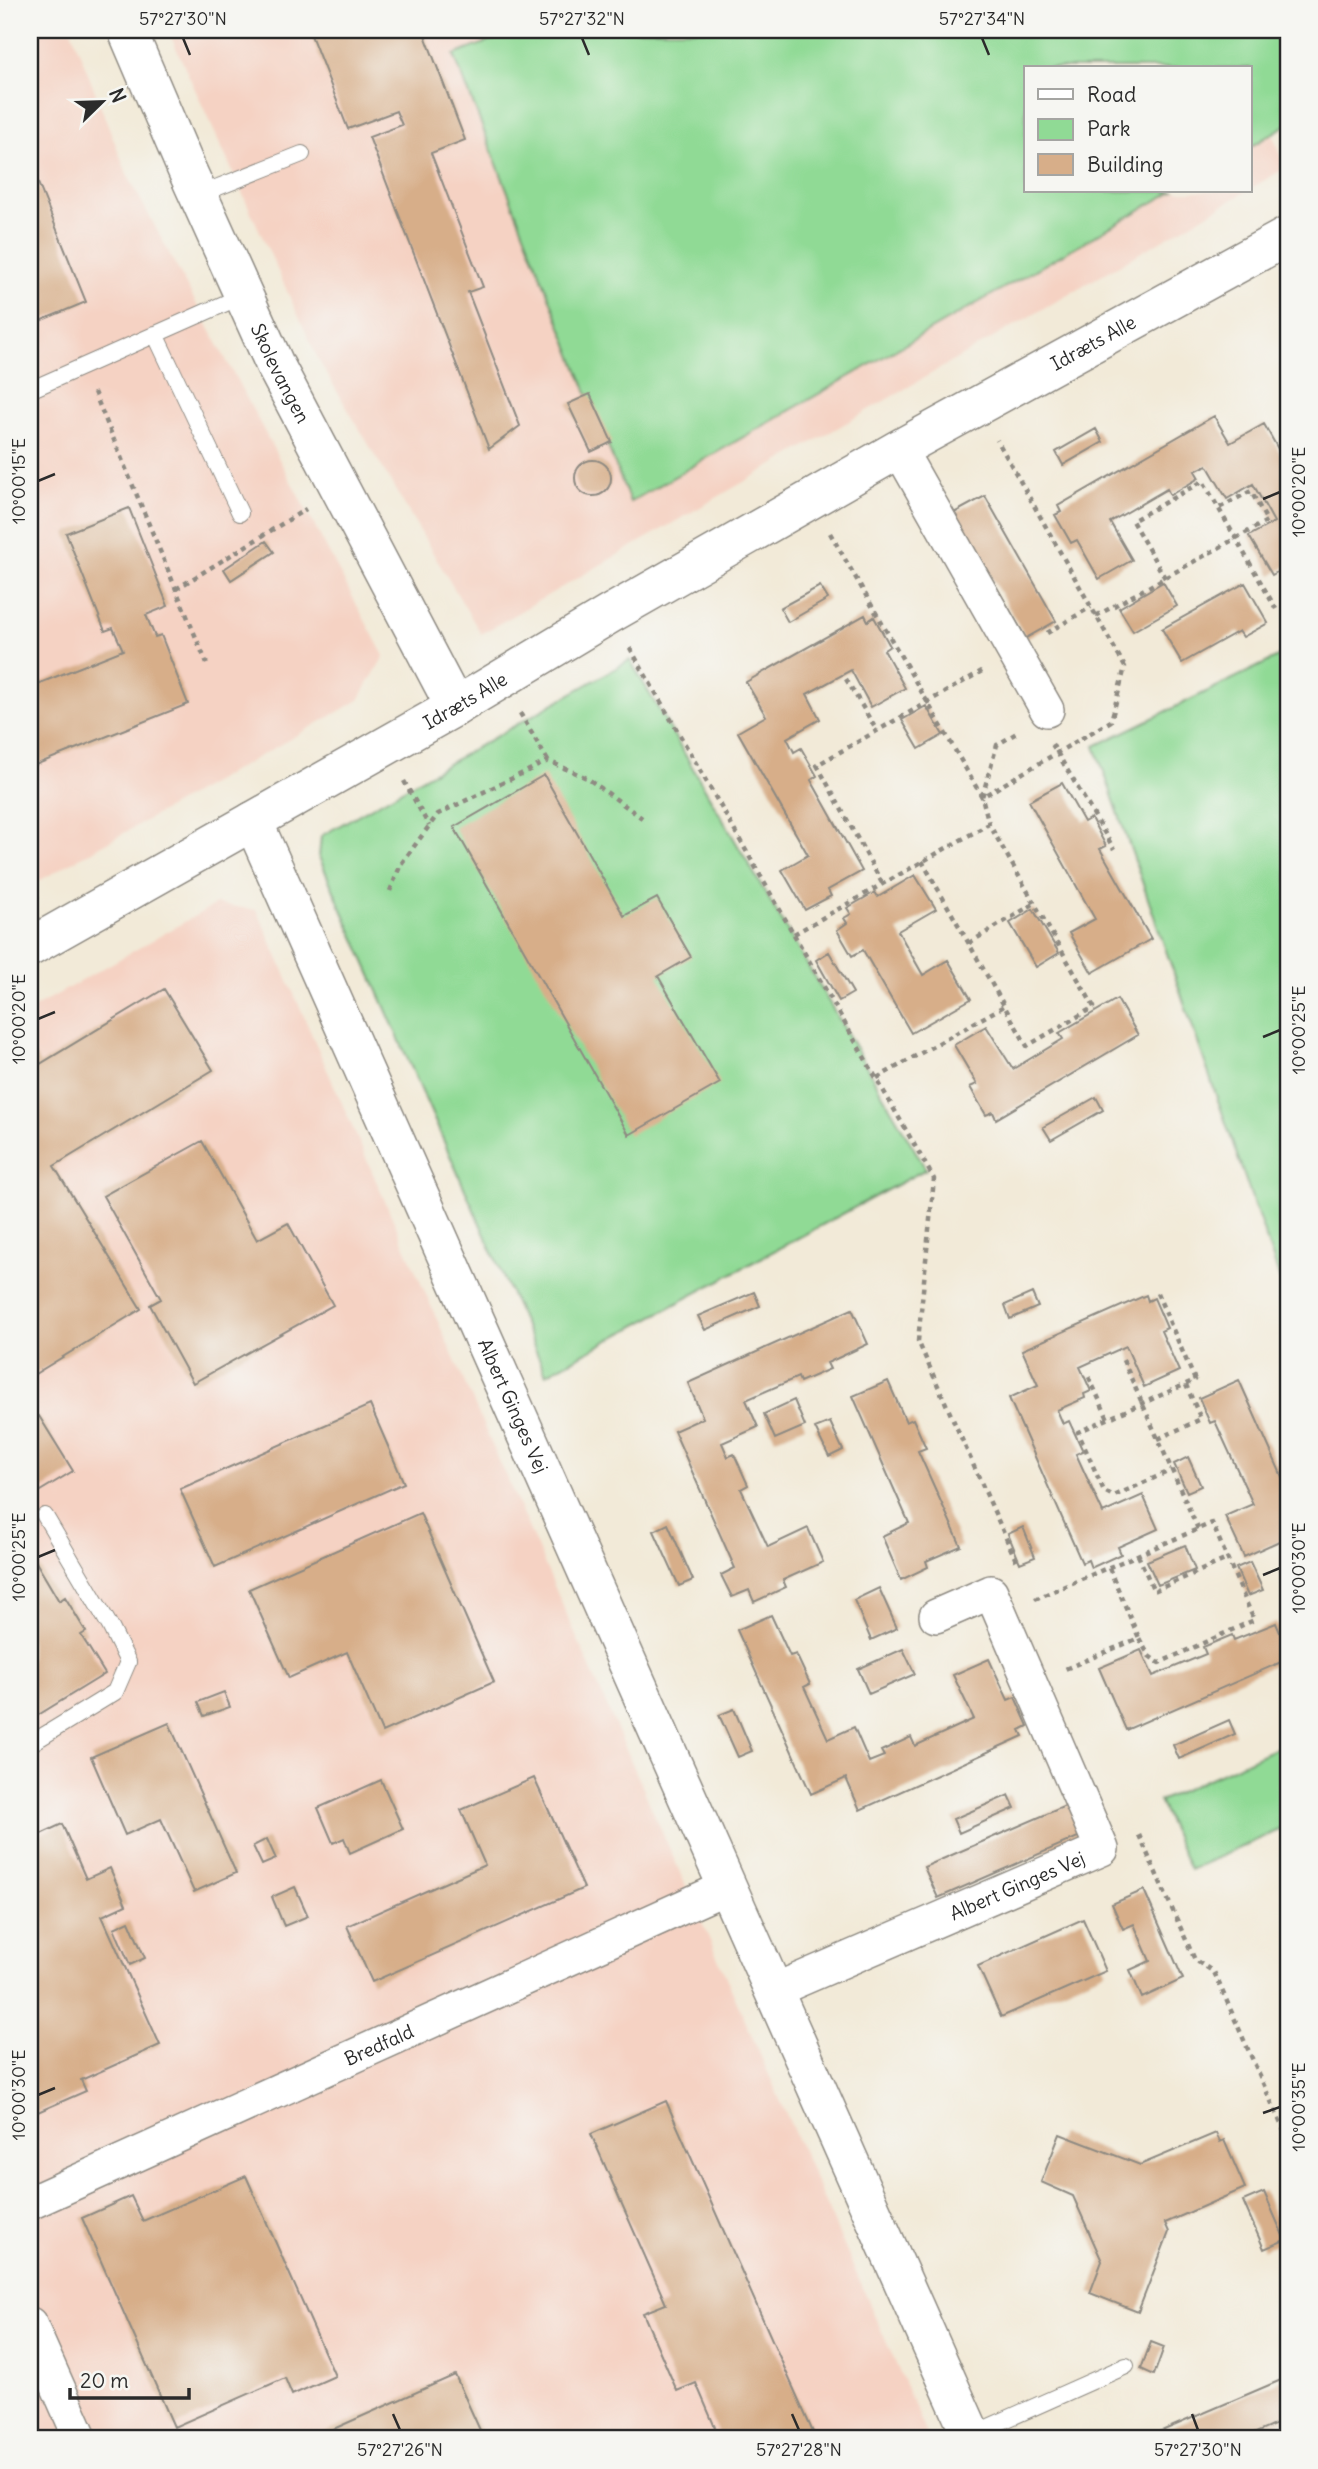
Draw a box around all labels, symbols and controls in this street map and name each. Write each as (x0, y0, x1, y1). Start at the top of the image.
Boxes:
text: 57°27'30"N (139, 7, 227, 30)
text: 57°27'32"N (539, 7, 625, 30)
text: 57°27'34"N (939, 7, 1025, 30)
north arrow (66, 66, 136, 136)
legend (1024, 66, 1252, 192)
text: Road (1087, 81, 1136, 108)
text: N (104, 85, 131, 106)
text: Park (1087, 115, 1130, 142)
text: Building (1087, 151, 1163, 178)
street label: Idræts Alle (1046, 310, 1140, 376)
street label: Skolevangen (246, 320, 315, 427)
text: 10°00'15"E (7, 438, 30, 524)
text: 10°00'20"E (1287, 447, 1310, 537)
street label: Idræts Alle (419, 667, 511, 735)
text: 10°00'20"E (7, 974, 30, 1064)
text: 10°00'25"E (1287, 985, 1310, 1075)
street label: Albert Ginges Vej (473, 1335, 554, 1477)
text: 10°00'25"E (7, 1512, 30, 1602)
text: 10°00'30"E (1287, 1523, 1310, 1613)
street label: Albert Ginges Vej (946, 1846, 1088, 1925)
street label: Bredfald (340, 2019, 417, 2071)
text: 10°00'30"E (7, 2050, 30, 2140)
text: 10°00'35"E (1287, 2062, 1310, 2152)
scale bar (70, 2357, 189, 2401)
text: 20 m (80, 2367, 129, 2394)
text: 57°27'26"N (357, 2438, 443, 2461)
text: 57°27'28"N (756, 2438, 842, 2461)
text: 57°27'30"N (1154, 2438, 1242, 2461)

